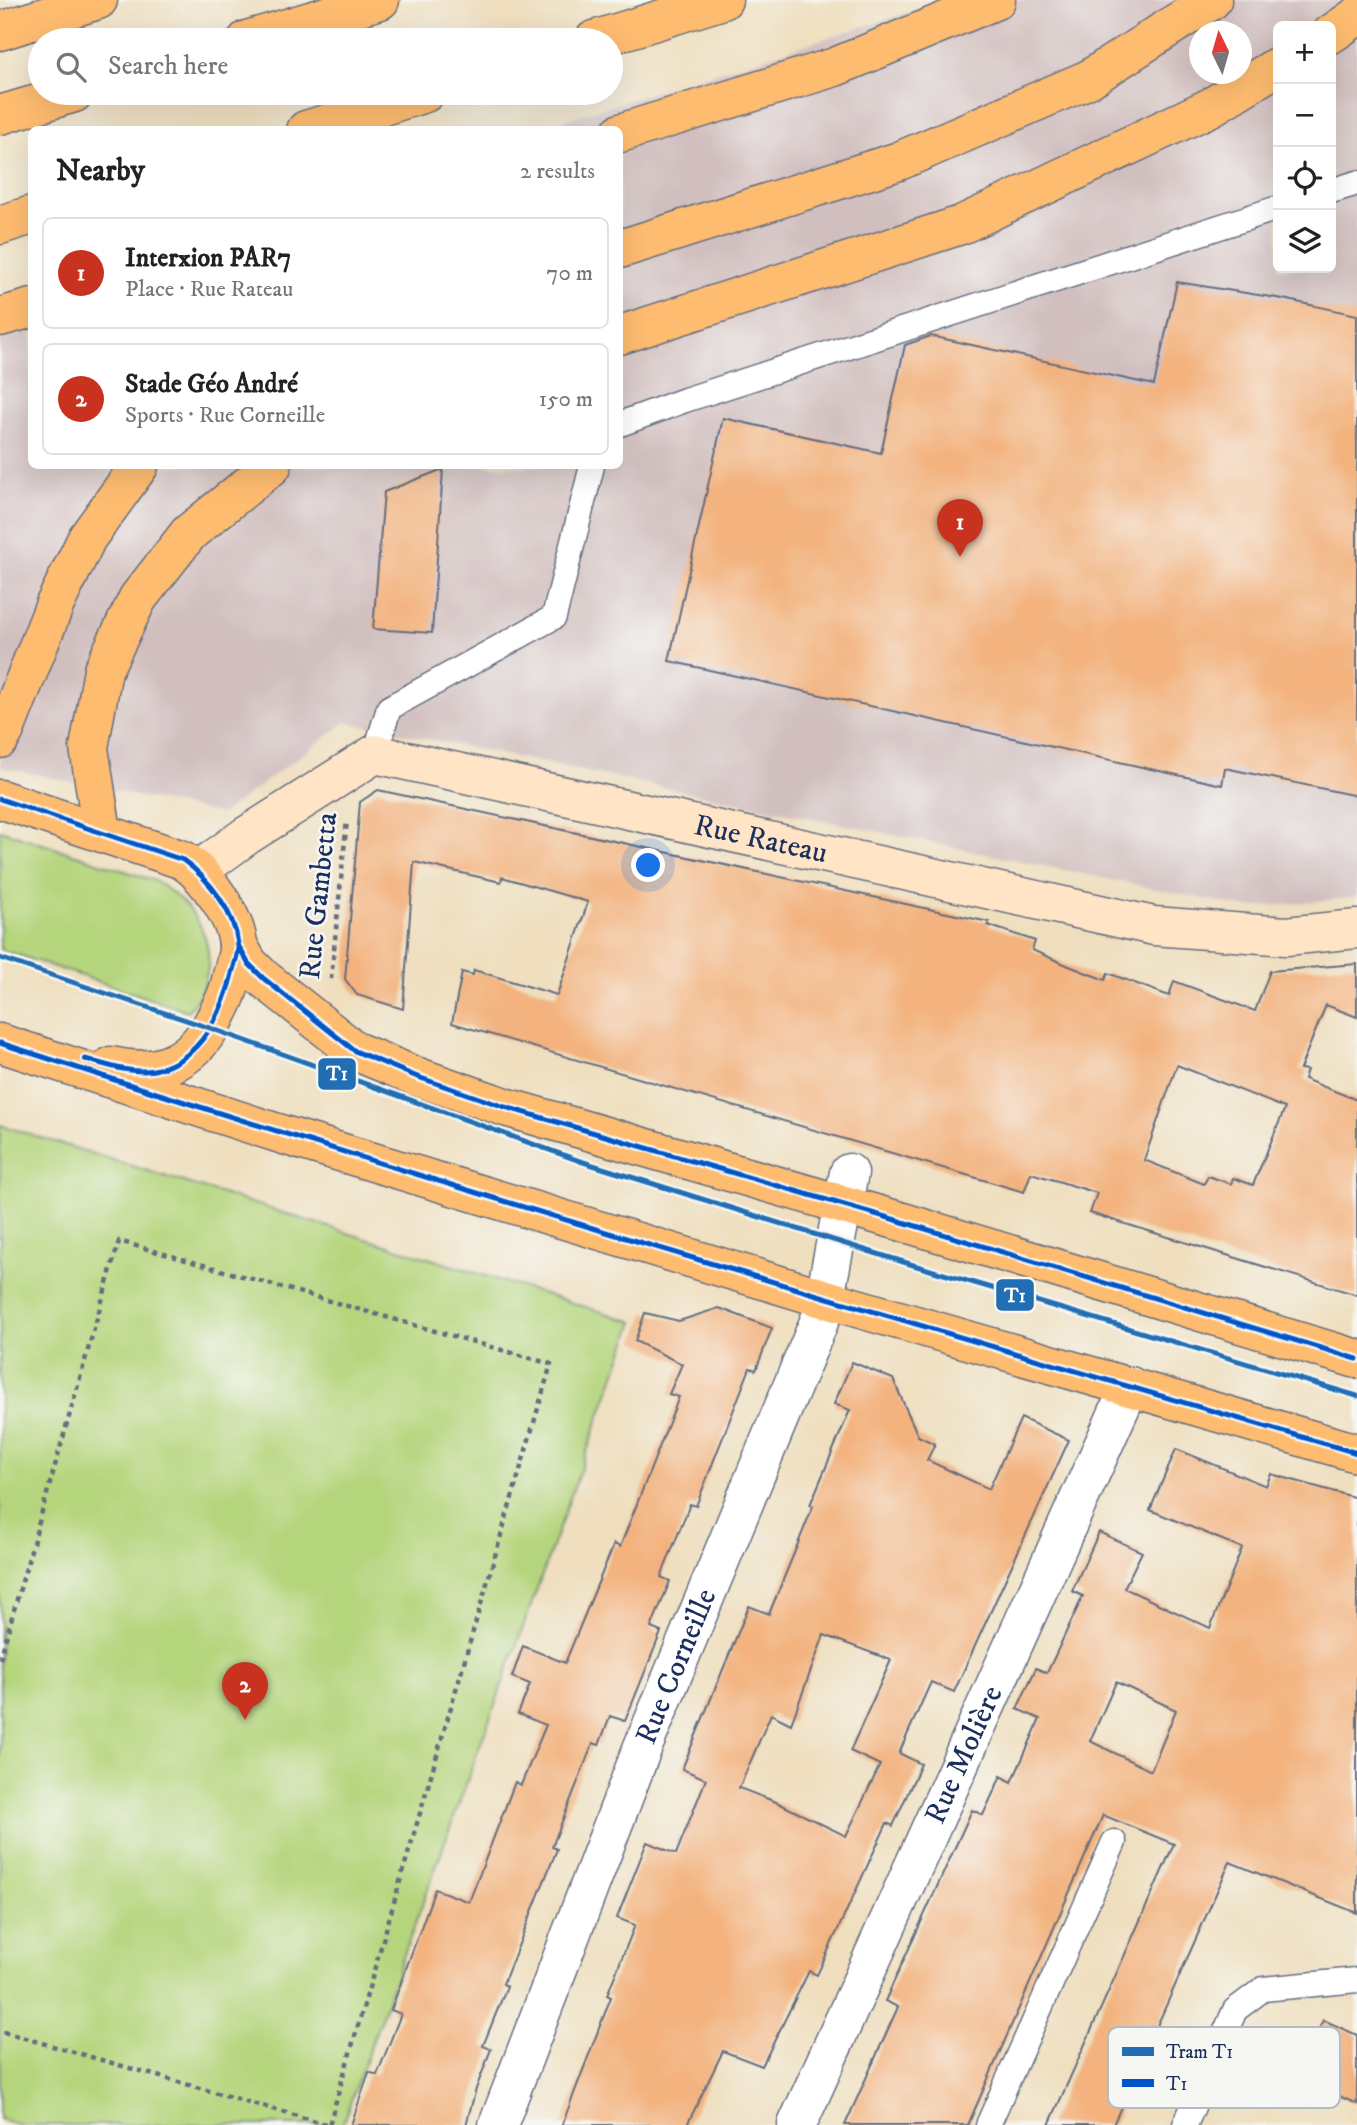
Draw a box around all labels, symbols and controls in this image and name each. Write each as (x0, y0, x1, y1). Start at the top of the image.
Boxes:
north arrow (1189, 21, 1252, 84)
map controls (1273, 21, 1336, 273)
button: + (1273, 21, 1336, 84)
search box (28, 28, 623, 105)
icon: search (52, 48, 90, 86)
text: Search here (108, 50, 228, 83)
button: − (1273, 84, 1336, 147)
button: locate (1273, 147, 1336, 210)
text: Nearby (56, 153, 145, 190)
text: 2 results (520, 157, 595, 186)
button: layers (1273, 210, 1336, 273)
text: Interxion PAR7 (125, 242, 291, 275)
text: 1 (77, 259, 85, 288)
text: 70 m (546, 259, 593, 288)
text: Place · Rue Rateau (125, 275, 293, 304)
text: Stade Géo André (125, 368, 298, 401)
text: 2 (75, 385, 87, 414)
text: 150 m (539, 385, 593, 414)
text: Sports · Rue Corneille (125, 401, 325, 430)
pin: 1 (937, 499, 983, 557)
street label: Rue Rateau (691, 807, 831, 872)
street label: Rue Gambetta (292, 810, 346, 981)
your location (631, 848, 665, 882)
line badge: T1 (317, 1057, 357, 1091)
text: T1 (325, 1063, 348, 1086)
line badge: T1 (995, 1278, 1035, 1312)
text: T1 (1003, 1285, 1026, 1308)
street label: Rue Corneille (628, 1583, 725, 1750)
pin: 2 (222, 1662, 268, 1720)
street label: Rue Molière (917, 1680, 1011, 1830)
legend (1108, 2027, 1340, 2108)
text: Tram T1 (1166, 2041, 1233, 2064)
text: T1 (1166, 2073, 1187, 2096)

